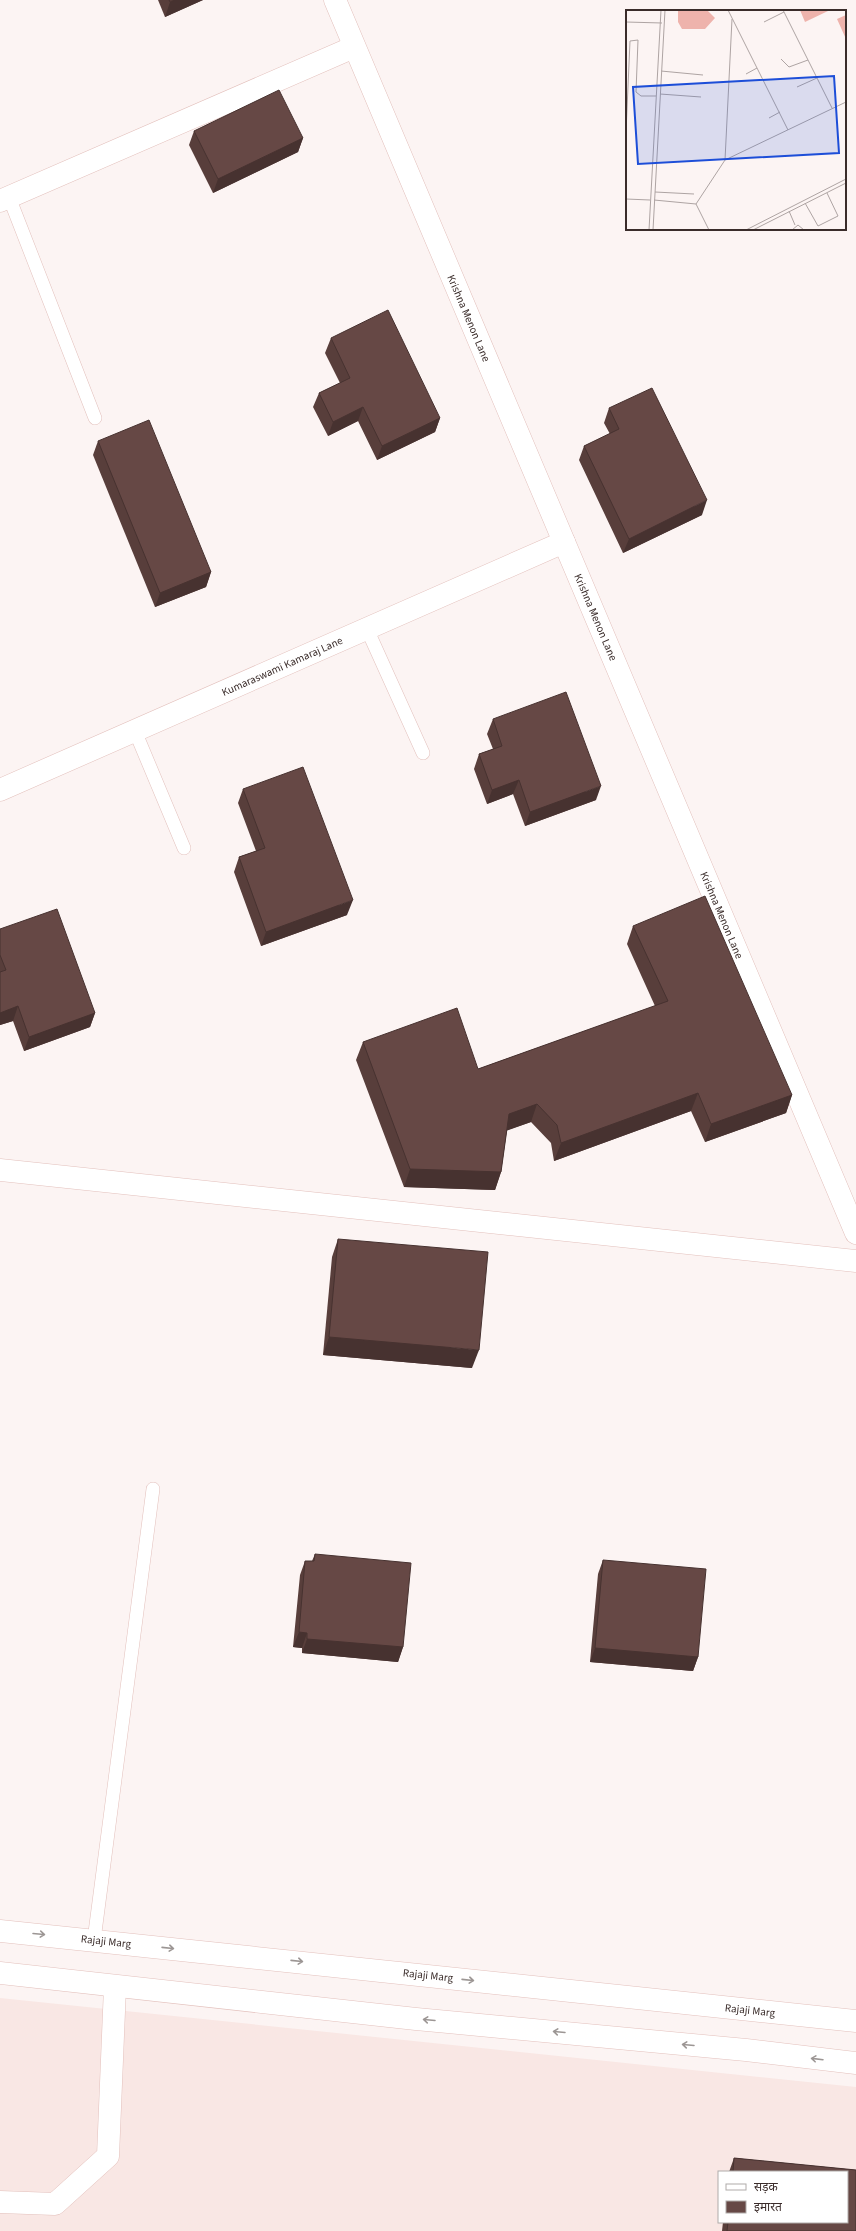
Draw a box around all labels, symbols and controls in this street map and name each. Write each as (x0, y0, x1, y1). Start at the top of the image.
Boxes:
inset map (626, 10, 846, 230)
street label: Krishna Menon Lane (443, 272, 494, 365)
street label: Krishna Menon Lane (570, 571, 621, 664)
street label: Kumaraswami Kamaraj Lane (219, 633, 346, 700)
street label: Krishna Menon Lane (696, 869, 747, 962)
one-way arrow (32, 1931, 45, 1938)
street label: Rajaji Marg (80, 1931, 132, 1952)
one-way arrow (161, 1944, 174, 1951)
one-way arrow (290, 1958, 303, 1965)
street label: Rajaji Marg (402, 1965, 454, 1986)
one-way arrow (461, 1976, 474, 1984)
street label: Rajaji Marg (724, 2000, 776, 2021)
one-way arrow (423, 2016, 436, 2024)
one-way arrow (553, 2029, 566, 2036)
one-way arrow (682, 2041, 695, 2048)
one-way arrow (811, 2055, 824, 2062)
legend (718, 2171, 848, 2223)
text: सड़क (754, 2179, 779, 2196)
text: इमारत (754, 2199, 783, 2216)

